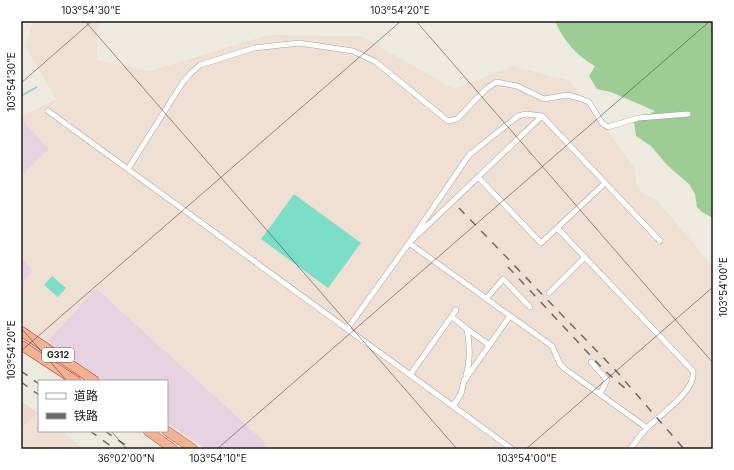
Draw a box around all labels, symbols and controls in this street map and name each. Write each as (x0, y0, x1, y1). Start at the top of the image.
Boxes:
text: 103°54'30"E (61, 4, 121, 16)
text: 103°54'20"E (370, 4, 430, 16)
text: 103°54'30"E (5, 52, 17, 112)
text: 103°54'00"E (717, 257, 729, 317)
text: 103°54'20"E (5, 320, 17, 380)
road number: G312 (42, 348, 74, 362)
legend (38, 380, 168, 432)
text: 道路 (74, 388, 98, 403)
text: 铁路 (74, 408, 98, 423)
text: 36°02'00"N (97, 452, 155, 464)
text: 103°54'10"E (189, 452, 247, 464)
text: 103°54'00"E (497, 452, 557, 464)

